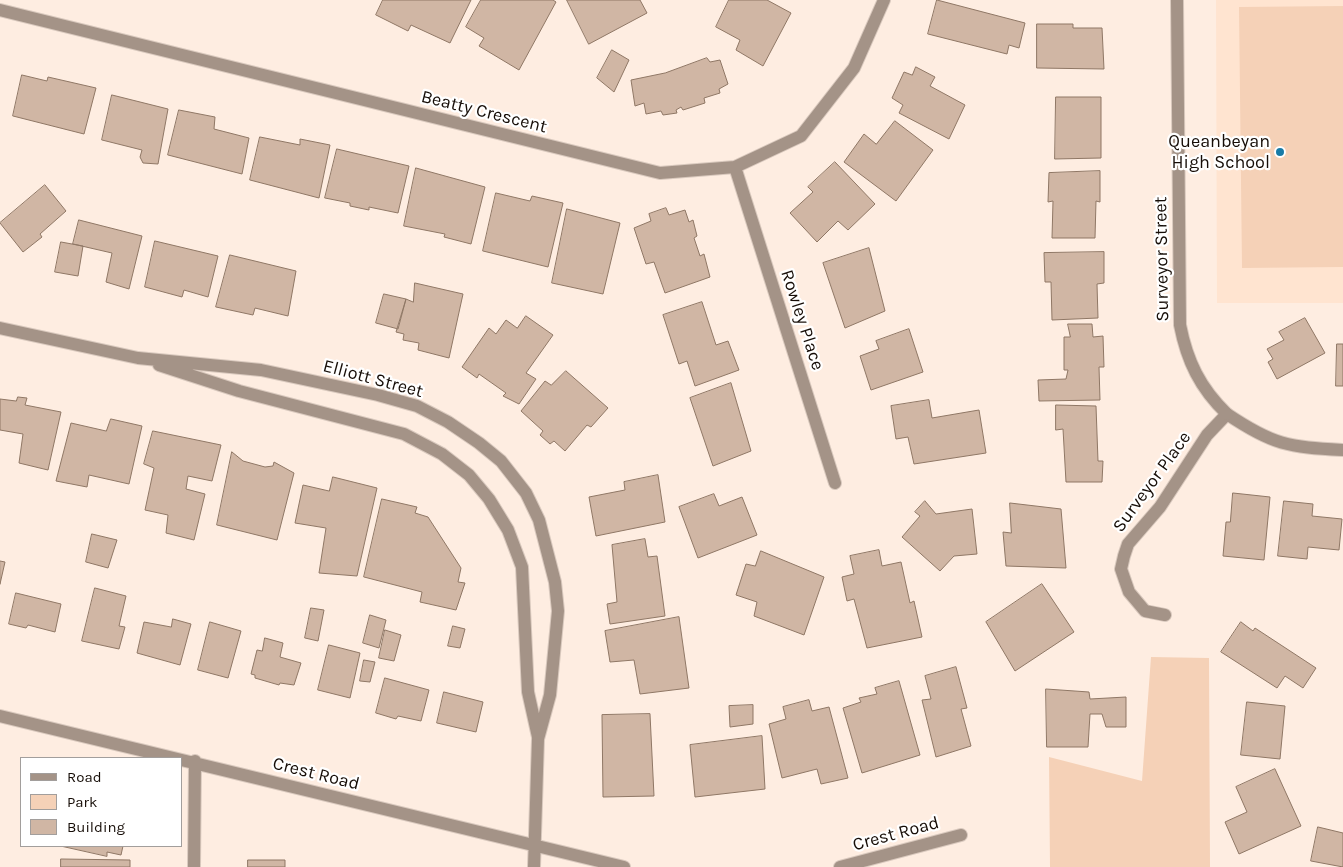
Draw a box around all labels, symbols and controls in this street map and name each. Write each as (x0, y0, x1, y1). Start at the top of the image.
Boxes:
street label: Beatty Crescent (419, 86, 549, 138)
place label: Queanbeyan High School (1168, 131, 1270, 173)
marker: Queanbeyan High School (1274, 146, 1286, 158)
street label: Surveyor Street (1150, 196, 1174, 322)
street label: Rowley Place (776, 267, 828, 373)
street label: Elliott Street (321, 355, 425, 403)
street label: Surveyor Place (1108, 428, 1196, 536)
street label: Crest Road (270, 753, 362, 795)
legend (20, 757, 182, 847)
text: Road (67, 768, 102, 786)
text: Park (67, 793, 97, 811)
street label: Crest Road (850, 812, 942, 856)
text: Building (67, 818, 125, 836)

